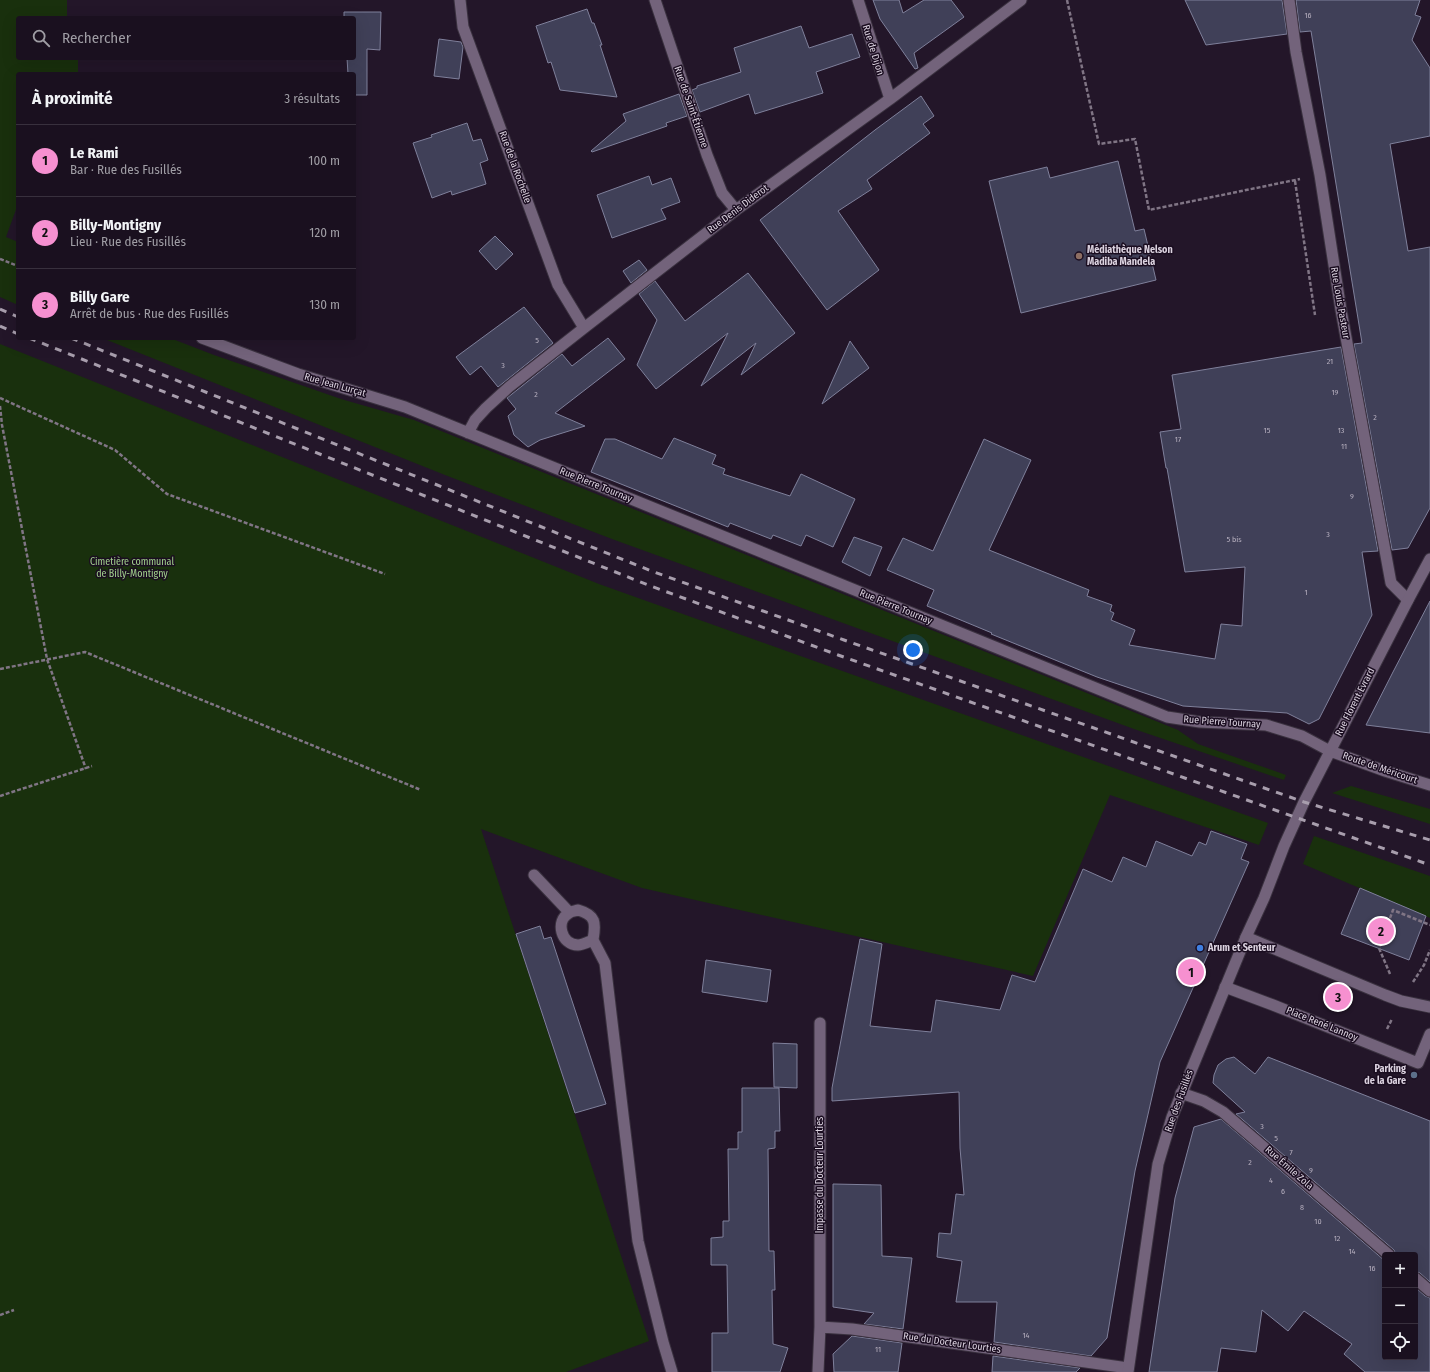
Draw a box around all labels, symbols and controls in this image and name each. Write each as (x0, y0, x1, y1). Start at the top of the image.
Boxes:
house number: 16 (1304, 11, 1312, 20)
search box (16, 16, 356, 60)
street label: Rue de Dijon (860, 23, 886, 77)
icon: search (30, 27, 52, 49)
text: Rechercher (62, 29, 131, 47)
street label: Rue de Saint-Étienne (671, 64, 713, 149)
text: À proximité (32, 88, 113, 109)
text: 3 résultats (284, 91, 340, 106)
street label: Rue de la Rochelle (496, 129, 534, 205)
text: Le Rami (70, 144, 118, 162)
text: 1 (42, 153, 48, 168)
text: 100 m (308, 153, 340, 168)
text: Bar · Rue des Fusillés (70, 162, 182, 177)
street label: Rue Denis Diderot (705, 182, 772, 236)
text: Billy-Montigny (70, 216, 161, 234)
text: 2 (42, 225, 48, 240)
text: 120 m (309, 225, 340, 240)
text: Lieu · Rue des Fusillés (70, 234, 186, 249)
place label: Médiathèque Nelson Madiba Mandela (1087, 243, 1173, 268)
marker: Médiathèque Nelson Madiba Mandela (1074, 251, 1084, 261)
street label: Rue Louis Pasteur (1328, 266, 1352, 340)
text: Billy Gare (70, 288, 130, 306)
text: 3 (42, 297, 48, 312)
text: 130 m (309, 297, 340, 312)
text: Arrêt de bus · Rue des Fusillés (70, 306, 229, 321)
house number: 5 (535, 336, 539, 345)
house number: 21 (1327, 357, 1333, 366)
house number: 3 (501, 361, 505, 370)
street label: Rue Jean Lurçat (303, 371, 368, 400)
house number: 19 (1331, 388, 1339, 397)
house number: 2 (534, 390, 538, 399)
house number: 2 (1373, 413, 1377, 422)
house number: 15 (1264, 426, 1271, 435)
house number: 13 (1338, 426, 1345, 435)
house number: 17 (1175, 435, 1182, 444)
house number: 11 (1341, 442, 1347, 451)
street label: Rue Pierre Tournay (558, 465, 635, 505)
house number: 9 (1350, 492, 1354, 501)
house number: 3 (1326, 530, 1330, 539)
house number: 5 bis (1226, 535, 1242, 544)
park label: Cimetière communal de Billy-Montigny (90, 556, 174, 580)
street label: Rue Pierre Tournay (858, 587, 935, 627)
house number: 1 (1304, 588, 1308, 597)
your location (903, 640, 923, 660)
street label: Rue Florent Evrard (1333, 666, 1377, 738)
street label: Rue Pierre Tournay (1183, 713, 1261, 731)
street label: Route de Méricourt (1341, 750, 1420, 787)
pin: 2 (1368, 916, 1394, 946)
place label: Arum et Senteur (1207, 942, 1276, 954)
marker: Arum et Senteur (1195, 943, 1205, 953)
pin: 1 (1178, 957, 1204, 987)
pin: 3 (1325, 982, 1351, 1012)
street label: Place René Lannoy (1284, 1004, 1360, 1044)
place label: Parking de la Gare (1364, 1063, 1406, 1087)
street label: Rue des Fusillés (1162, 1068, 1196, 1134)
marker: Parking de la Gare (1409, 1070, 1419, 1080)
street label: Impasse du Docteur Lourties (814, 1117, 826, 1233)
house number: 3 (1260, 1122, 1264, 1131)
house number: 5 (1274, 1134, 1278, 1143)
street label: Rue Émile Zola (1262, 1142, 1317, 1192)
house number: 7 (1289, 1148, 1293, 1157)
house number: 2 (1248, 1158, 1252, 1167)
house number: 9 (1309, 1166, 1313, 1175)
house number: 4 (1269, 1176, 1273, 1185)
house number: 6 (1281, 1187, 1285, 1196)
house number: 8 (1300, 1203, 1304, 1212)
house number: 10 (1314, 1217, 1322, 1226)
house number: 12 (1334, 1234, 1341, 1243)
house number: 14 (1349, 1247, 1356, 1256)
map controls (1382, 1252, 1418, 1360)
button: + (1382, 1252, 1418, 1288)
house number: 16 (1368, 1264, 1376, 1273)
button: − (1382, 1288, 1418, 1324)
button: locate (1382, 1324, 1418, 1360)
street label: Rue du Docteur Lourties (902, 1330, 1002, 1356)
house number: 14 (1023, 1331, 1030, 1340)
house number: 11 (875, 1345, 881, 1354)

